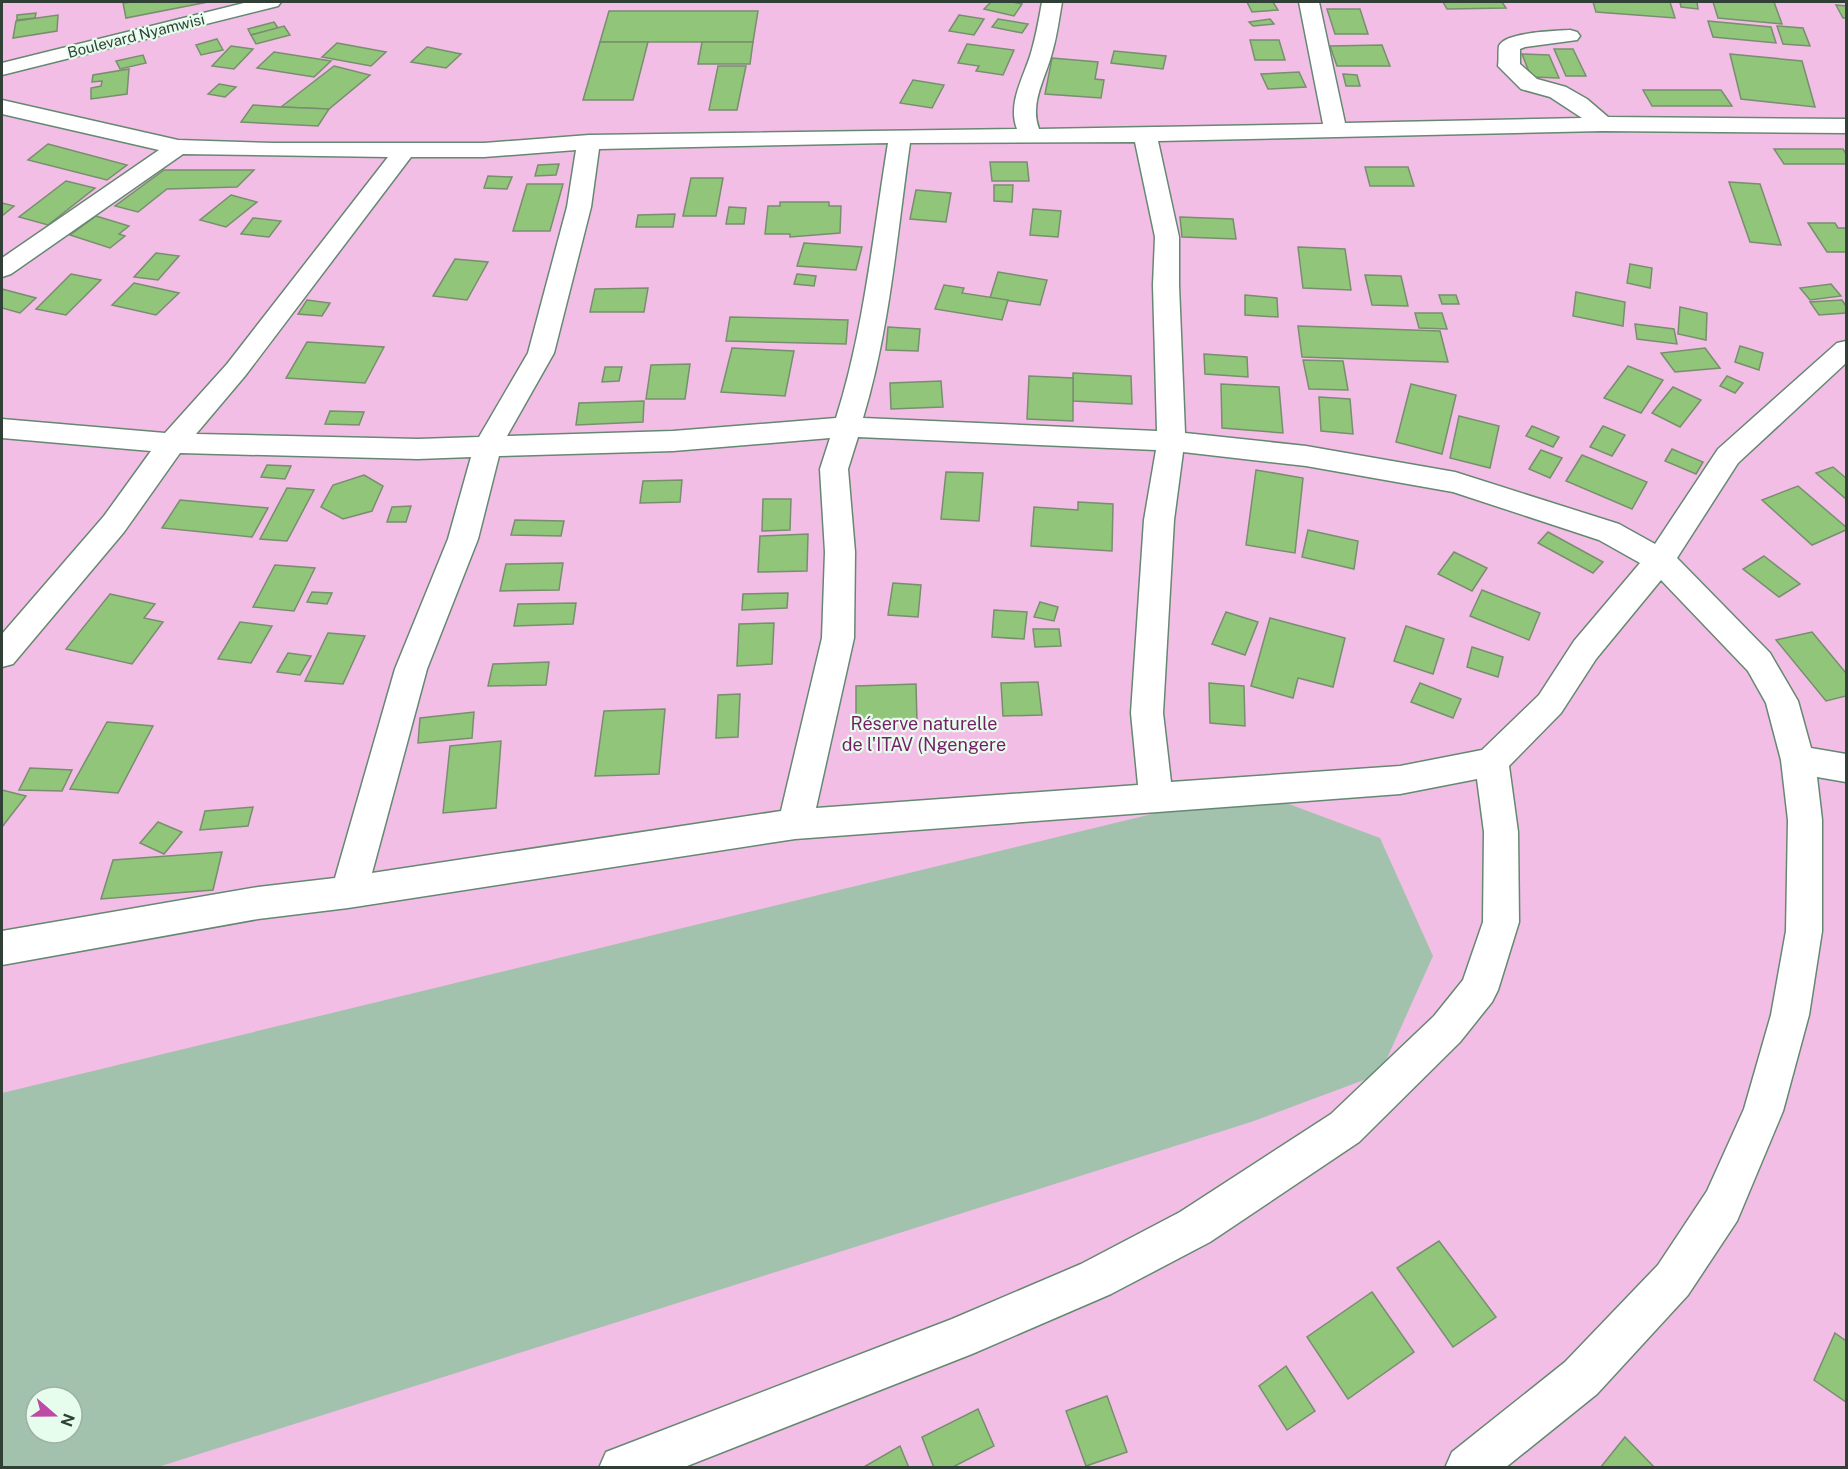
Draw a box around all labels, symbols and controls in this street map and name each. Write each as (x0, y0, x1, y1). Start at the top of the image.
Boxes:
street label: Boulevard Nyamwisi (66, 10, 206, 61)
park label: Réserve naturelle de l'ITAV (Ngengere (842, 713, 1006, 755)
north arrow (24, 1385, 84, 1445)
text: N (57, 1411, 79, 1429)

